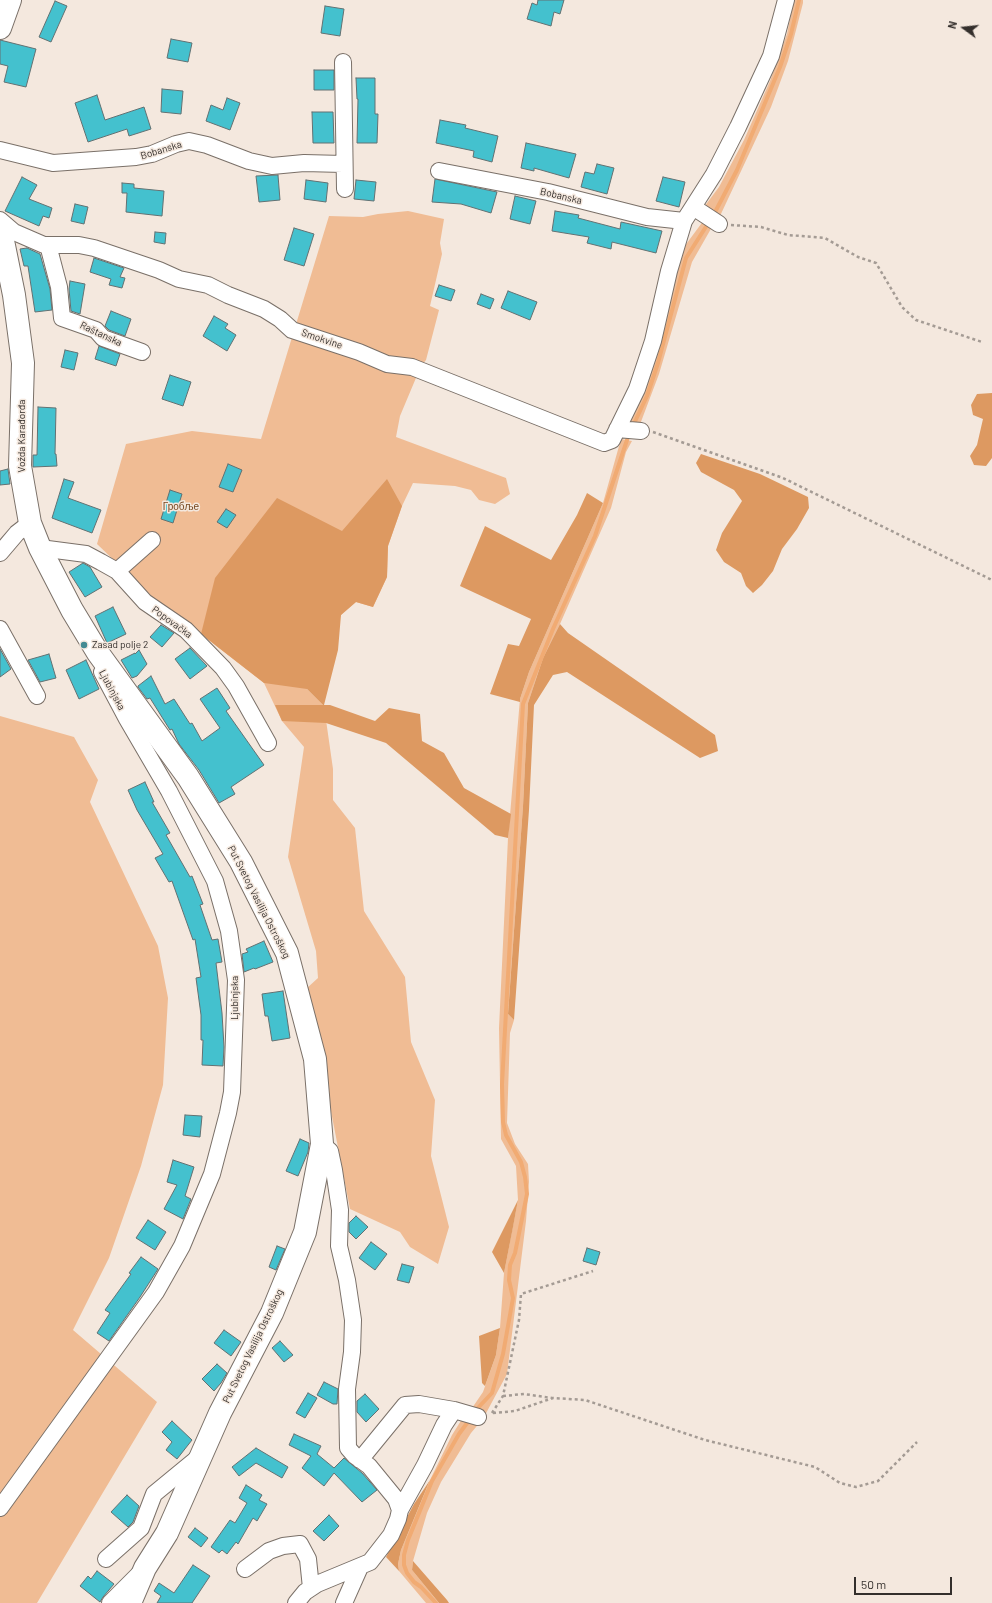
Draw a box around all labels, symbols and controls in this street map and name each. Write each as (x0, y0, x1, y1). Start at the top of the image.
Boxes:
north arrow (944, 8, 984, 48)
text: N (945, 20, 959, 30)
street label: Bobanska (139, 138, 183, 162)
street label: Bobanska (539, 185, 583, 207)
street label: Raštanska (78, 319, 124, 349)
street label: Smokvine (300, 326, 344, 352)
street label: Vožda Karađorđa (16, 400, 28, 472)
park label: Гробље (163, 501, 199, 513)
street label: Popovačka (150, 603, 194, 641)
place label: Zasad polje 2 (92, 639, 148, 651)
marker: Zasad polje 2 (79, 640, 89, 650)
street label: Ljubinjska (96, 668, 128, 712)
street label: Put Svetog Vasilija Ostroškog (225, 843, 293, 961)
street label: Ljubinjska (229, 976, 241, 1020)
street label: Put Svetog Vasilija Ostroškog (220, 1287, 286, 1405)
scale bar (856, 1569, 954, 1595)
text: 50 m (861, 1577, 886, 1591)

